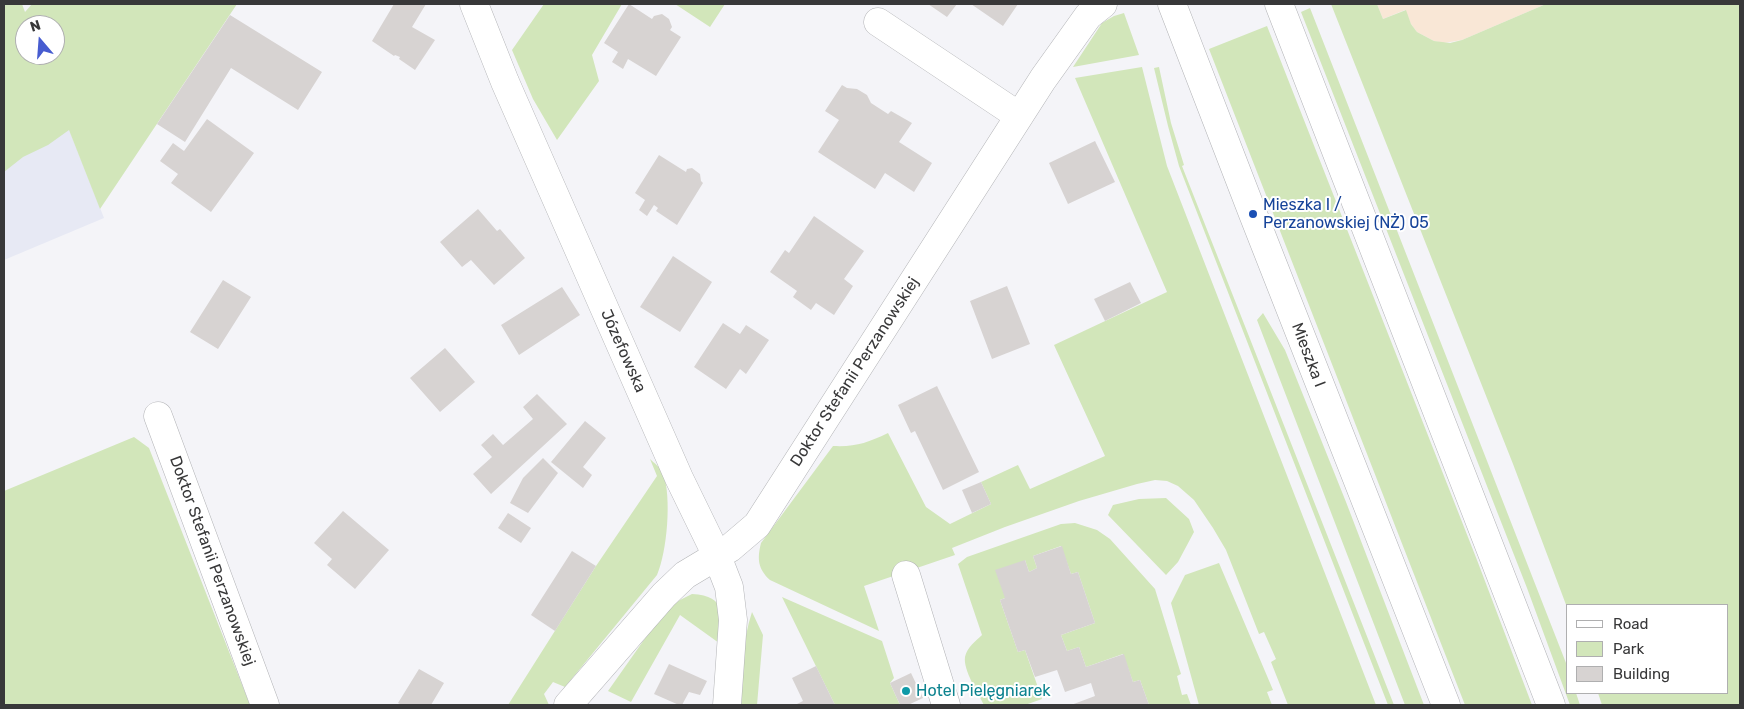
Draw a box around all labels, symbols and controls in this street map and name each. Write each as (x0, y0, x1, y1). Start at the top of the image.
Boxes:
north arrow (15, 15, 65, 65)
text: N (28, 17, 43, 36)
place label: Mieszka I / Perzanowskiej (NŻ) 05 (1263, 195, 1429, 233)
marker: Mieszka I / Perzanowskiej (NŻ) 05 (1247, 208, 1259, 220)
street label: Doktor Stefanii Perzanowskiej (786, 274, 924, 470)
street label: Józefowska (596, 307, 650, 395)
street label: Mieszka I (1287, 320, 1329, 390)
street label: Doktor Stefanii Perzanowskiej (165, 453, 259, 669)
legend (1566, 604, 1729, 694)
text: Road (1613, 615, 1649, 633)
text: Park (1613, 640, 1644, 658)
text: Building (1613, 665, 1670, 683)
place label: Hotel Pielęgniarek (916, 681, 1051, 701)
marker: Hotel Pielęgniarek (900, 685, 912, 697)

